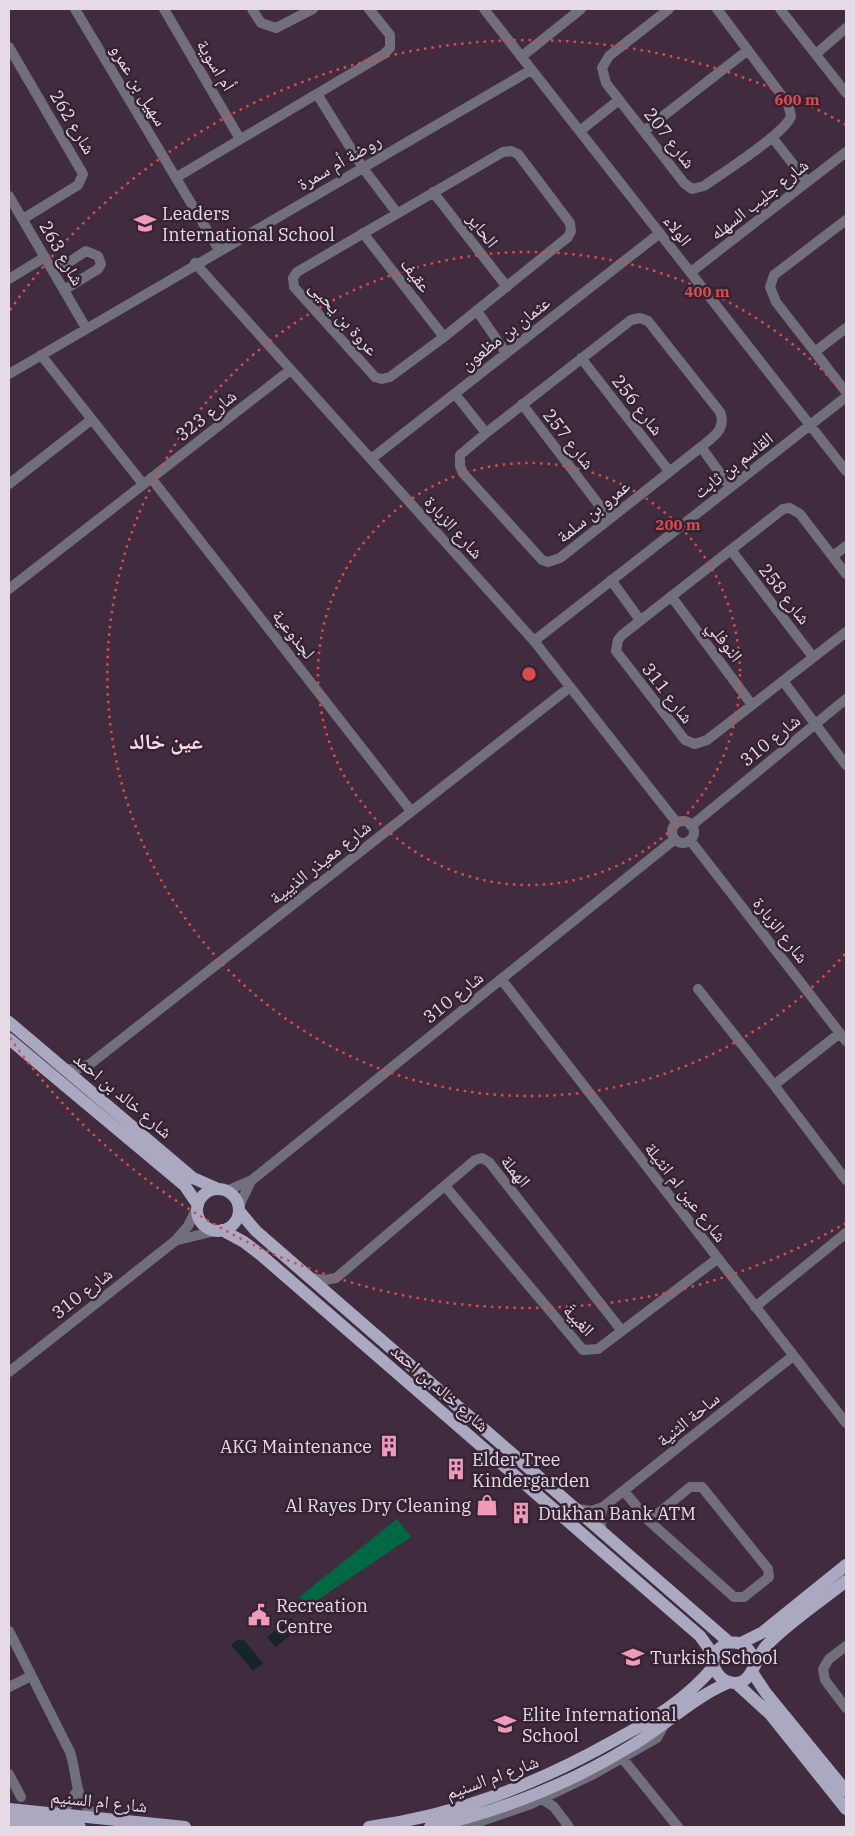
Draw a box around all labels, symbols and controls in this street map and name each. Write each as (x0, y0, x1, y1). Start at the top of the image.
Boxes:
street label: أم اسوية (191, 35, 240, 95)
street label: سهيل بن عمرو (105, 40, 173, 130)
street label: شارع 262 (45, 86, 101, 158)
text: 600 m (774, 90, 820, 109)
street label: شارع 207 (639, 103, 701, 173)
street label: روضة أم سمرة (293, 129, 386, 196)
street label: شارع جليب السهله (705, 153, 813, 245)
place label: Leaders International School (162, 202, 335, 246)
street label: الحاير (462, 207, 504, 252)
school or university icon: Leaders International School (132, 210, 158, 236)
street label: الولاء (659, 210, 697, 250)
street label: شارع 263 (34, 217, 90, 289)
street label: عقيف (395, 253, 437, 297)
street label: عروة بن يحيى (304, 276, 384, 360)
text: 400 m (684, 282, 730, 301)
street label: عثمان بن مظعون (455, 291, 555, 375)
street label: شارع 256 (607, 370, 669, 440)
street label: شارع 323 (171, 384, 241, 446)
street label: شارع 257 (538, 404, 600, 474)
street label: القاسم بن ثابت (688, 427, 778, 504)
street label: عمرو بن سلمة (552, 474, 634, 548)
street label: شارع الزبارة (420, 490, 488, 564)
text: 200 m (655, 515, 701, 534)
street label: شارع 258 (754, 559, 816, 629)
street label: لجذوعية (268, 605, 320, 663)
street label: النوفلي (699, 616, 748, 668)
street label: شارع 311 (637, 658, 699, 728)
centre of rings (520, 665, 538, 683)
street label: شارع 310 (735, 709, 805, 771)
district label: عين خالد (129, 726, 203, 755)
street label: شارع معيذر الذيبية (265, 815, 375, 909)
street label: شارع الزبارة (748, 892, 814, 968)
street label: شارع 310 (418, 966, 488, 1028)
street label: شارع خالد بن احمد (69, 1047, 177, 1143)
street label: شارع عين ام انثيلة (639, 1137, 732, 1247)
street label: الهملة (496, 1150, 536, 1192)
street label: شارع 310 (47, 1262, 117, 1324)
street label: الغبيةّ (559, 1299, 599, 1341)
street label: شارع خالد بن احمد (386, 1339, 494, 1437)
street label: ساحة الثنية (652, 1387, 724, 1451)
building icon: AKG Maintenance (376, 1433, 402, 1459)
place label: AKG Maintenance (220, 1435, 372, 1458)
place label: Elder Tree Kindergarden (472, 1448, 590, 1492)
building icon: Elder Tree Kindergarden (443, 1456, 469, 1482)
shop icon: Al Rayes Dry Cleaning (474, 1492, 500, 1518)
place label: Al Rayes Dry Cleaning (285, 1494, 471, 1517)
building icon: Dukhan Bank ATM (508, 1500, 534, 1526)
place label: Dukhan Bank ATM (538, 1502, 696, 1525)
place label: Recreation Centre (276, 1594, 368, 1638)
public building icon: Recreation Centre (246, 1602, 272, 1628)
school or university icon: Turkish School (620, 1644, 646, 1670)
place label: Turkish School (650, 1646, 778, 1669)
place label: Elite International School (522, 1703, 677, 1747)
school or university icon: Elite International School (492, 1711, 518, 1737)
street label: شارع ام السنيم (443, 1750, 542, 1805)
street label: شارع ام السنيم (49, 1784, 148, 1818)

